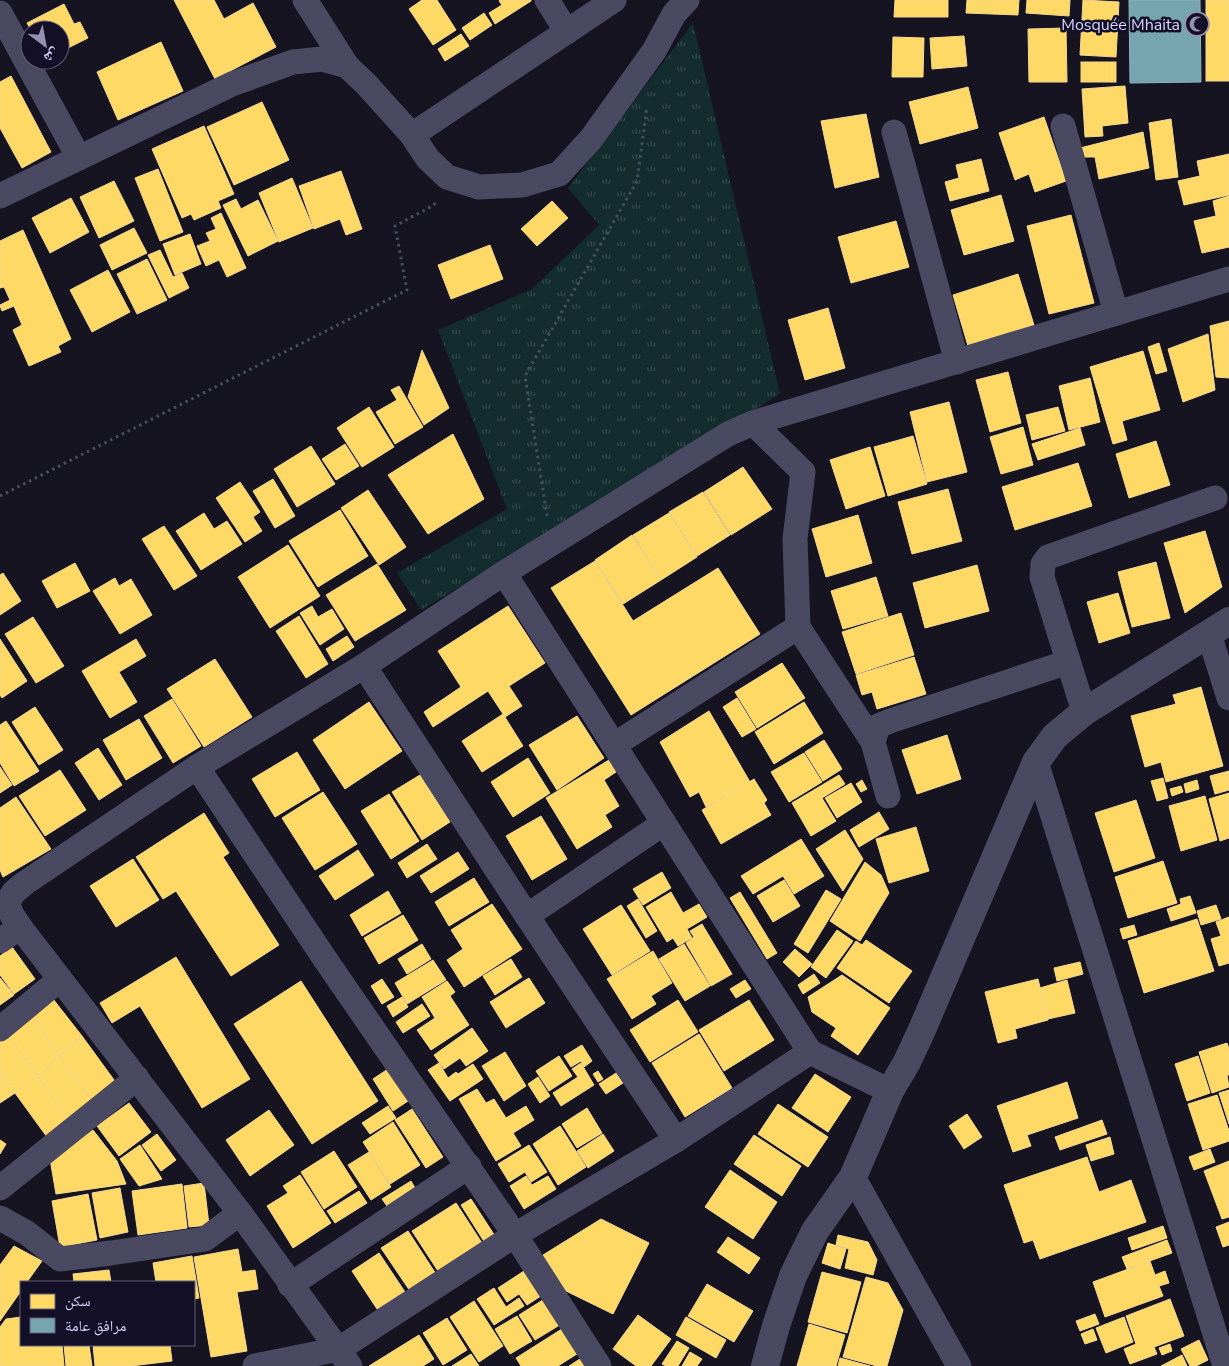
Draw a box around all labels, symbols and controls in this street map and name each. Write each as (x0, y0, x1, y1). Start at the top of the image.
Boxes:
mosque icon: Mosquée Mhaita (1184, 11, 1210, 37)
place label: Mosquée Mhaita (1061, 14, 1180, 36)
north arrow (20, 20, 70, 70)
text: ش (40, 44, 63, 68)
legend (20, 1281, 195, 1346)
text: سكن (65, 1291, 91, 1311)
text: مرافق عامة (65, 1316, 126, 1336)

